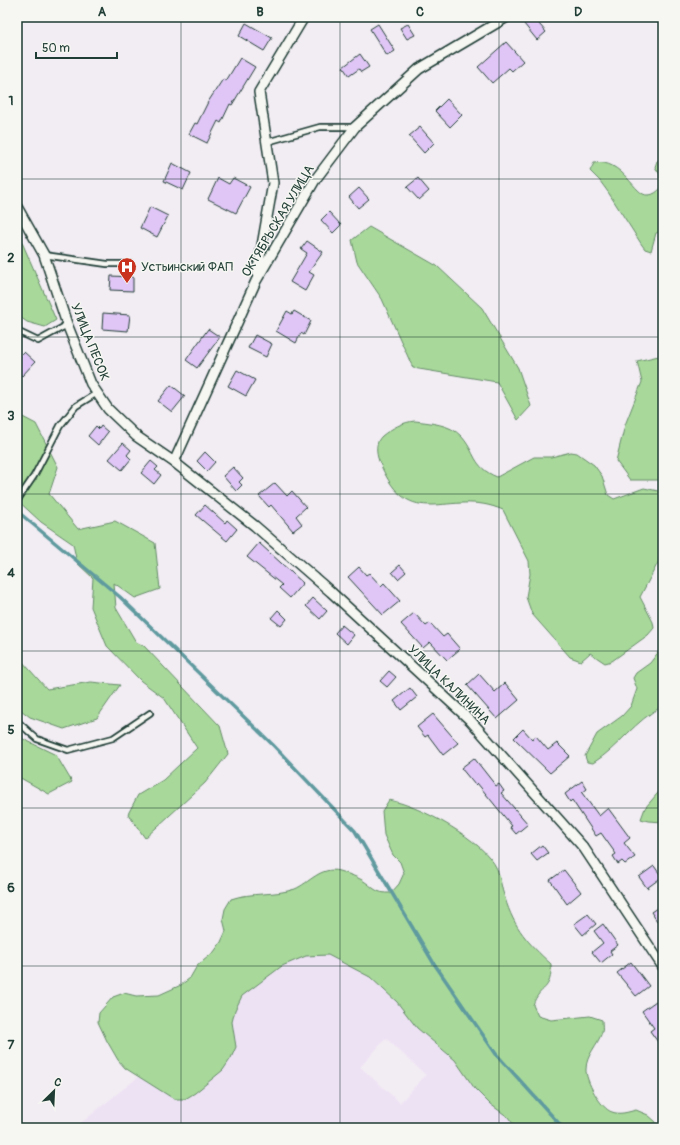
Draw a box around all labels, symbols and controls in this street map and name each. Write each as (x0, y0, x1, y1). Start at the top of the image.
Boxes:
text: A (98, 4, 107, 20)
text: B (256, 4, 264, 20)
text: C (416, 4, 424, 20)
text: D (574, 4, 582, 20)
scale bar (36, 34, 117, 60)
text: 50 m (42, 41, 70, 56)
text: 1 (8, 93, 14, 109)
street label: ОКТЯБРЬСКАЯ УЛИЦА (238, 162, 318, 280)
text: 2 (7, 250, 15, 266)
hospital icon: Устьинский ФАП (116, 256, 138, 284)
place label: Устьинский ФАП (141, 259, 233, 275)
street label: УЛИЦА ПЕСОК (67, 301, 113, 383)
text: 3 (7, 408, 15, 424)
text: 4 (7, 565, 15, 581)
street label: УЛИЦА КАЛИНИНА (405, 642, 494, 729)
text: 5 (7, 722, 15, 738)
text: 6 (7, 880, 15, 896)
text: 7 (8, 1037, 15, 1053)
north arrow (34, 1071, 74, 1111)
text: С (52, 1075, 64, 1090)

